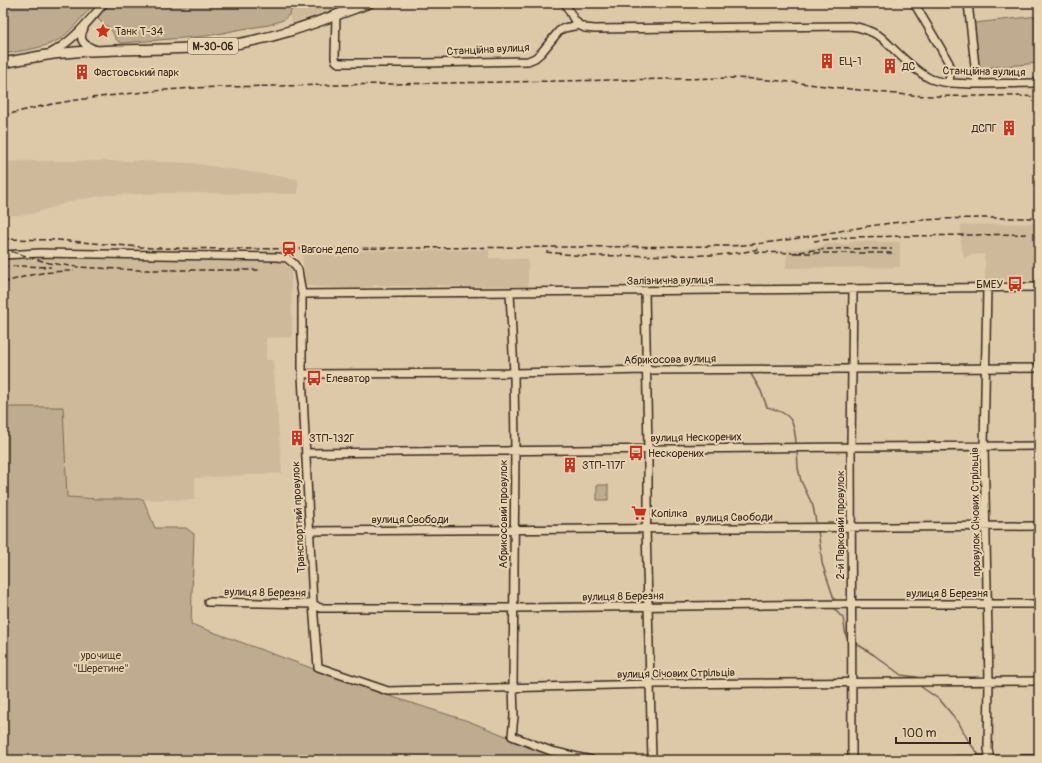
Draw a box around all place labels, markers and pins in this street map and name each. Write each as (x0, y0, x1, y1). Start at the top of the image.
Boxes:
place icon: Танк Т-34 (94, 22, 112, 40)
place label: Танк Т-34 (115, 25, 164, 38)
building icon: ЕЦ-1 (818, 52, 836, 70)
place label: ЕЦ-1 (839, 55, 862, 68)
building icon: ДС (881, 57, 899, 75)
place label: ДС (901, 60, 916, 73)
building icon: Фастовський парк (73, 63, 91, 81)
place label: Фастовський парк (94, 66, 179, 79)
building icon: ДСПГ (1000, 119, 1018, 137)
place label: ДСПГ (971, 122, 997, 135)
station icon: Вагоне депо (280, 240, 298, 258)
place label: Вагоне депо (301, 243, 359, 256)
bus stop icon: БМЕУ (1006, 275, 1024, 293)
place label: БМЕУ (976, 278, 1003, 291)
bus stop icon: Елеватор (305, 369, 323, 387)
place label: Елеватор (326, 372, 370, 385)
building icon: ЗТП-132Г (288, 429, 306, 447)
place label: ЗТП-132Г (309, 432, 355, 445)
bus stop icon: Нескорених (627, 444, 645, 462)
place label: Нескорених (648, 447, 704, 460)
building icon: ЗТП-117Г (561, 456, 579, 474)
place label: ЗТП-117Г (582, 459, 626, 472)
supermarket icon: Копілка (630, 504, 648, 522)
place label: Копілка (651, 507, 687, 520)

